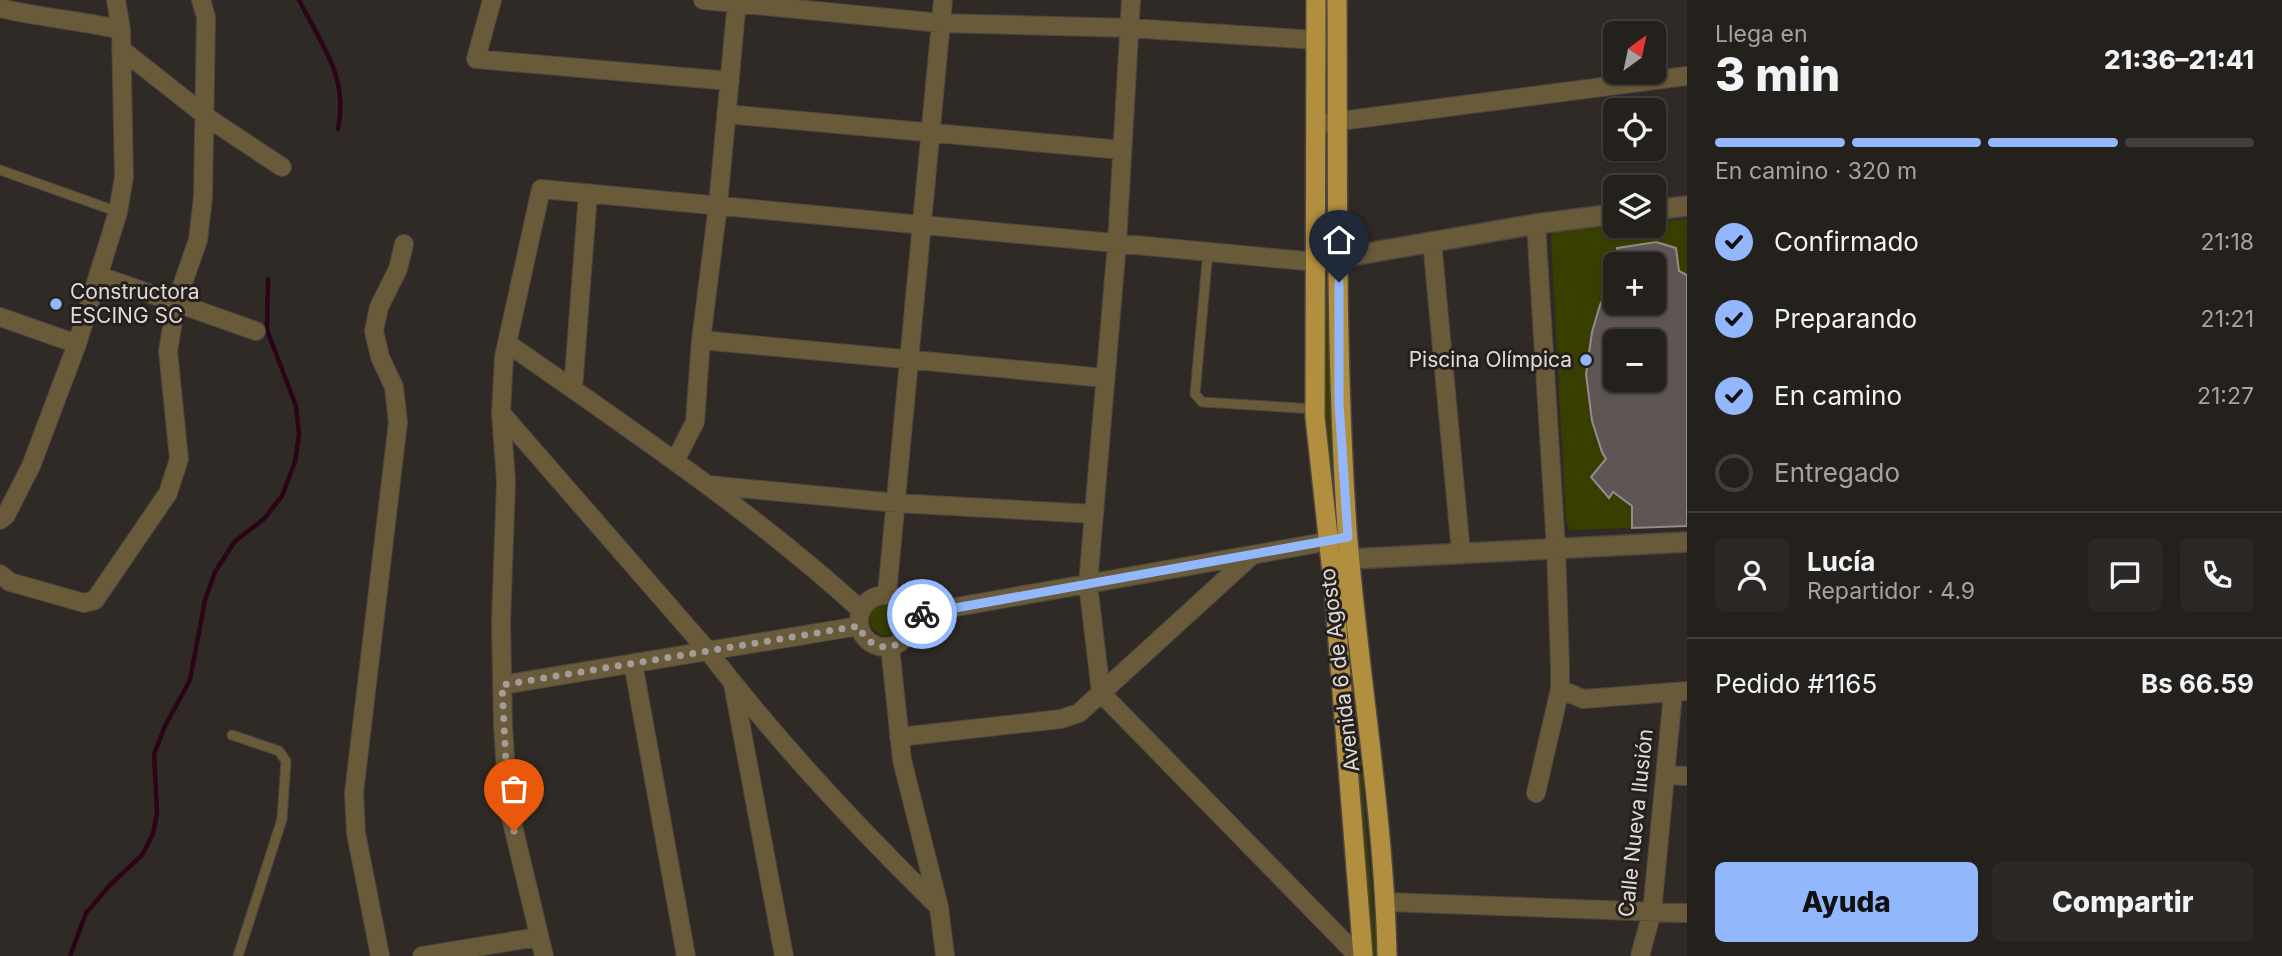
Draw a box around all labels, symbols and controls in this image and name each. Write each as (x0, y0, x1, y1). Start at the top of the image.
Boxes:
text: Llega en (1715, 20, 1807, 48)
north arrow (1603, 21, 1666, 84)
map controls (1603, 21, 1666, 392)
text: 21:36–21:41 (2104, 44, 2254, 75)
text: 3 min (1715, 46, 1840, 102)
button: locate (1603, 98, 1666, 161)
text: En camino · 320 m (1715, 157, 1917, 185)
button: layers (1603, 175, 1666, 238)
pin (1309, 210, 1369, 282)
icon: home (1320, 221, 1358, 259)
icon: check (1715, 223, 1753, 261)
text: Confirmado (1774, 226, 1919, 257)
text: 21:18 (2200, 228, 2254, 256)
button: + (1603, 252, 1666, 315)
place label: Constructora ESCING SC (70, 279, 200, 328)
marker: Constructora ESCING SC (48, 296, 64, 312)
icon: check (1715, 300, 1753, 338)
text: Preparando (1774, 303, 1917, 334)
text: 21:21 (2201, 305, 2254, 333)
button: − (1603, 329, 1666, 392)
place label: Piscina Olímpica (1409, 347, 1572, 372)
marker: Piscina Olímpica (1578, 352, 1594, 368)
icon: check (1715, 377, 1753, 415)
text: En camino (1774, 380, 1902, 411)
text: 21:27 (2197, 382, 2254, 410)
text: Entregado (1774, 457, 1900, 488)
button: person (1715, 538, 1789, 612)
button: chat (2088, 538, 2162, 612)
button: phone (2180, 538, 2254, 612)
text: Lucía (1807, 546, 1875, 577)
street label: Avenida 6 de Agosto (1315, 567, 1364, 773)
text: Repartidor · 4.9 (1807, 577, 1975, 605)
courier (887, 579, 957, 649)
icon: bike (903, 595, 941, 633)
text: Pedido #1165 (1715, 668, 1877, 699)
text: Bs 66.59 (2141, 668, 2254, 699)
street label: Calle Nueva Ilusión (1613, 728, 1658, 918)
pin (484, 759, 544, 831)
icon: bag (495, 770, 533, 808)
button: Ayuda (1715, 862, 1978, 942)
button: Compartir (1992, 862, 2254, 942)

